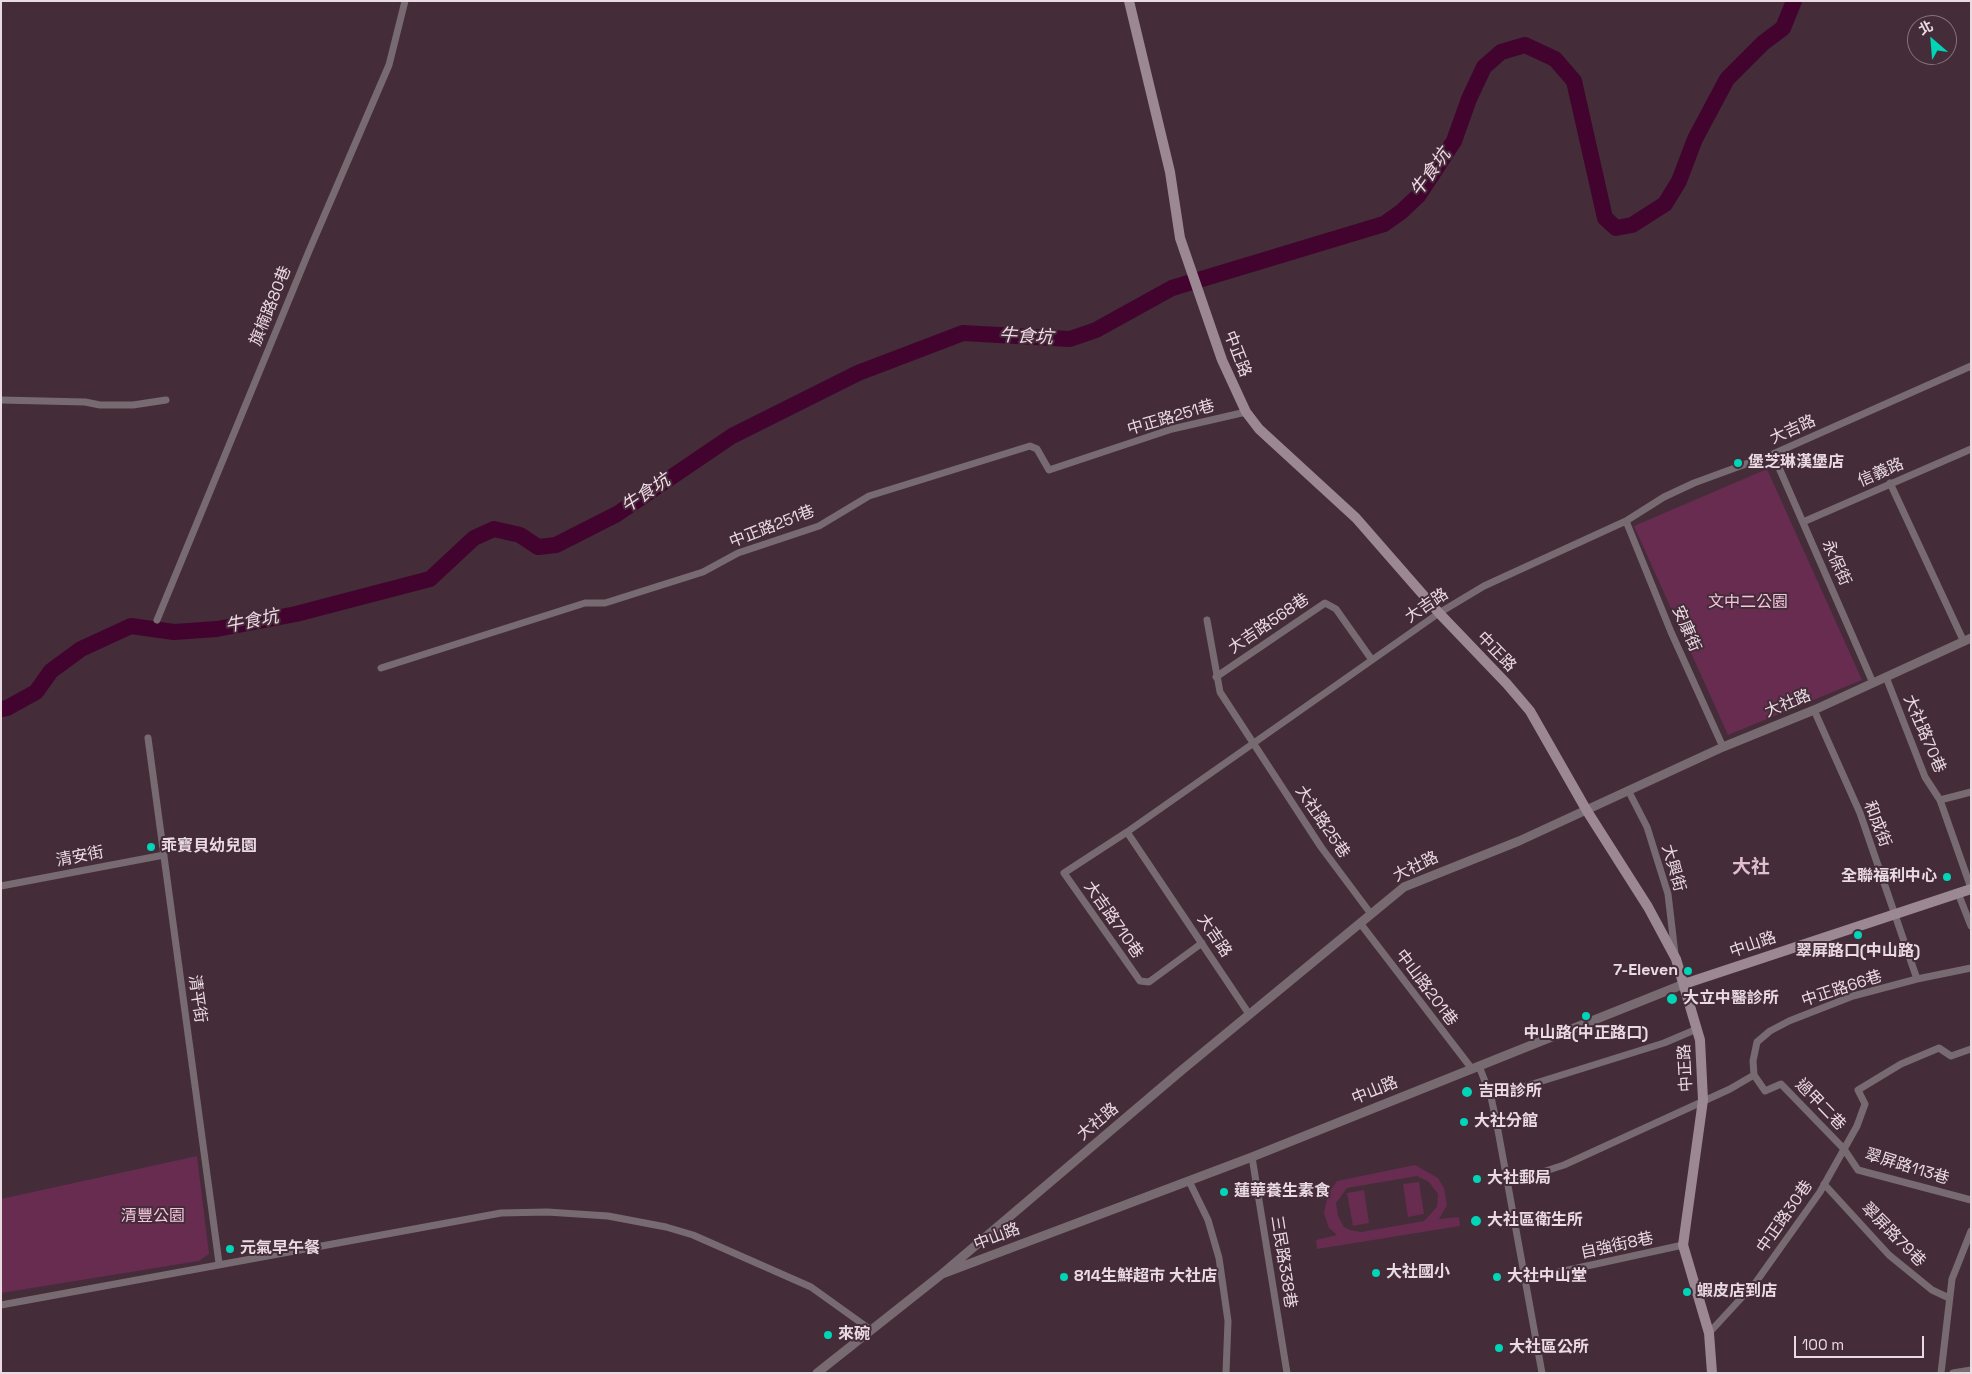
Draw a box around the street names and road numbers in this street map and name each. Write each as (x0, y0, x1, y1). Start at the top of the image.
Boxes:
street label: 旗楠路80巷 (246, 263, 296, 349)
street label: 中正路 (1219, 328, 1255, 380)
street label: 中正路251巷 (1125, 396, 1217, 440)
street label: 大吉路 (1767, 411, 1819, 449)
street label: 信義路 (1855, 455, 1907, 491)
street label: 中正路251巷 (727, 502, 817, 552)
street label: 永保街 (1817, 537, 1855, 589)
street label: 大吉路 (1402, 585, 1452, 627)
street label: 大吉路568巷 (1225, 590, 1313, 658)
street label: 安康街 (1668, 603, 1704, 655)
street label: 中正路 (1472, 628, 1520, 676)
street label: 大社路 (1762, 686, 1814, 722)
street label: 大社路70巷 (1899, 692, 1949, 776)
street label: 大社路25巷 (1291, 782, 1353, 862)
street label: 和成街 (1859, 798, 1895, 850)
street label: 大興街 (1657, 842, 1689, 894)
street label: 清安街 (55, 843, 105, 871)
street label: 大社路 (1390, 848, 1442, 886)
street label: 大吉路710巷 (1079, 878, 1147, 962)
street label: 大吉路 (1193, 911, 1235, 961)
street label: 中山路 (1727, 928, 1779, 962)
street label: 中山路201巷 (1391, 946, 1461, 1030)
street label: 中正路66巷 (1799, 967, 1885, 1011)
street label: 清平街 (184, 974, 210, 1024)
street label: 中正路 (1675, 1044, 1697, 1092)
street label: 中山路 (1349, 1073, 1401, 1109)
street label: 過甲二巷 (1791, 1075, 1849, 1135)
street label: 大社路 (1073, 1099, 1123, 1145)
street label: 翠屏路113巷 (1863, 1145, 1951, 1189)
street label: 中正路30巷 (1753, 1177, 1817, 1257)
street label: 翠屏路79巷 (1857, 1199, 1929, 1271)
street label: 三民路338巷 (1266, 1214, 1300, 1310)
street label: 中山路 (971, 1219, 1023, 1255)
street label: 自強街8巷 (1579, 1229, 1655, 1263)

